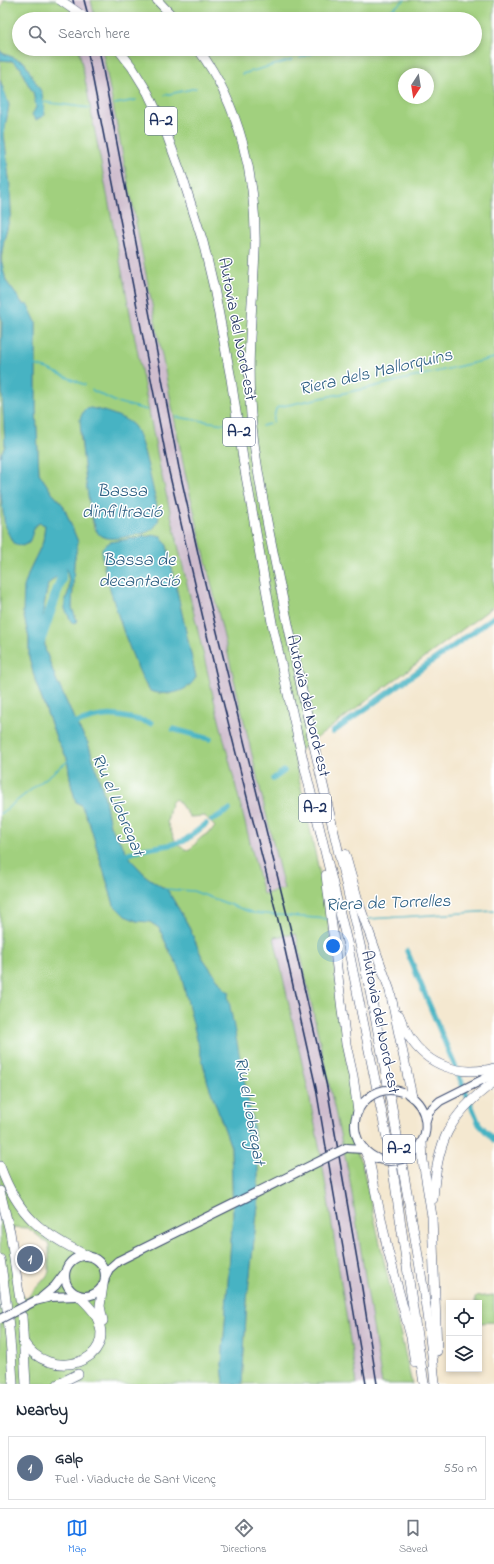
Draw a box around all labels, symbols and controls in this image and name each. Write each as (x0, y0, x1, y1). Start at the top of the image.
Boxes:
search box (12, 12, 482, 56)
icon: search (26, 23, 48, 45)
text: Search here (58, 23, 130, 45)
north arrow (398, 68, 434, 104)
road number: A-2 (145, 107, 177, 135)
street label: Autovia del Nord-est (211, 255, 263, 403)
water label: Riera dels Mallorquins (297, 343, 456, 403)
road number: A-2 (223, 418, 255, 446)
water label: Bassa d'infiltració (82, 479, 163, 526)
water label: Bassa de decantació (98, 548, 180, 595)
street label: Autovia del Nord-est (279, 632, 337, 780)
water label: Riu el Llobregat (84, 750, 151, 862)
road number: A-2 (299, 794, 331, 822)
water label: Riera de Torrelles (325, 889, 452, 919)
your location (323, 936, 343, 956)
street label: Autovia del Nord-est (354, 948, 406, 1096)
water label: Riu el Llobregat (227, 1055, 272, 1169)
road number: A-2 (383, 1135, 415, 1163)
pin: 1 (17, 1244, 43, 1274)
map controls (446, 1300, 482, 1372)
button: locate (446, 1300, 482, 1336)
button: layers (446, 1336, 482, 1372)
text: Nearby (16, 1398, 68, 1423)
text: Galp (55, 1448, 83, 1470)
text: 1 (28, 1459, 32, 1478)
text: 550 m (443, 1459, 477, 1478)
text: Fuel · Viaducte de Sant Vicenç (55, 1470, 216, 1489)
tab: Map (66, 1517, 88, 1557)
tab: Directions (221, 1517, 267, 1557)
tab: Saved (399, 1517, 428, 1557)

